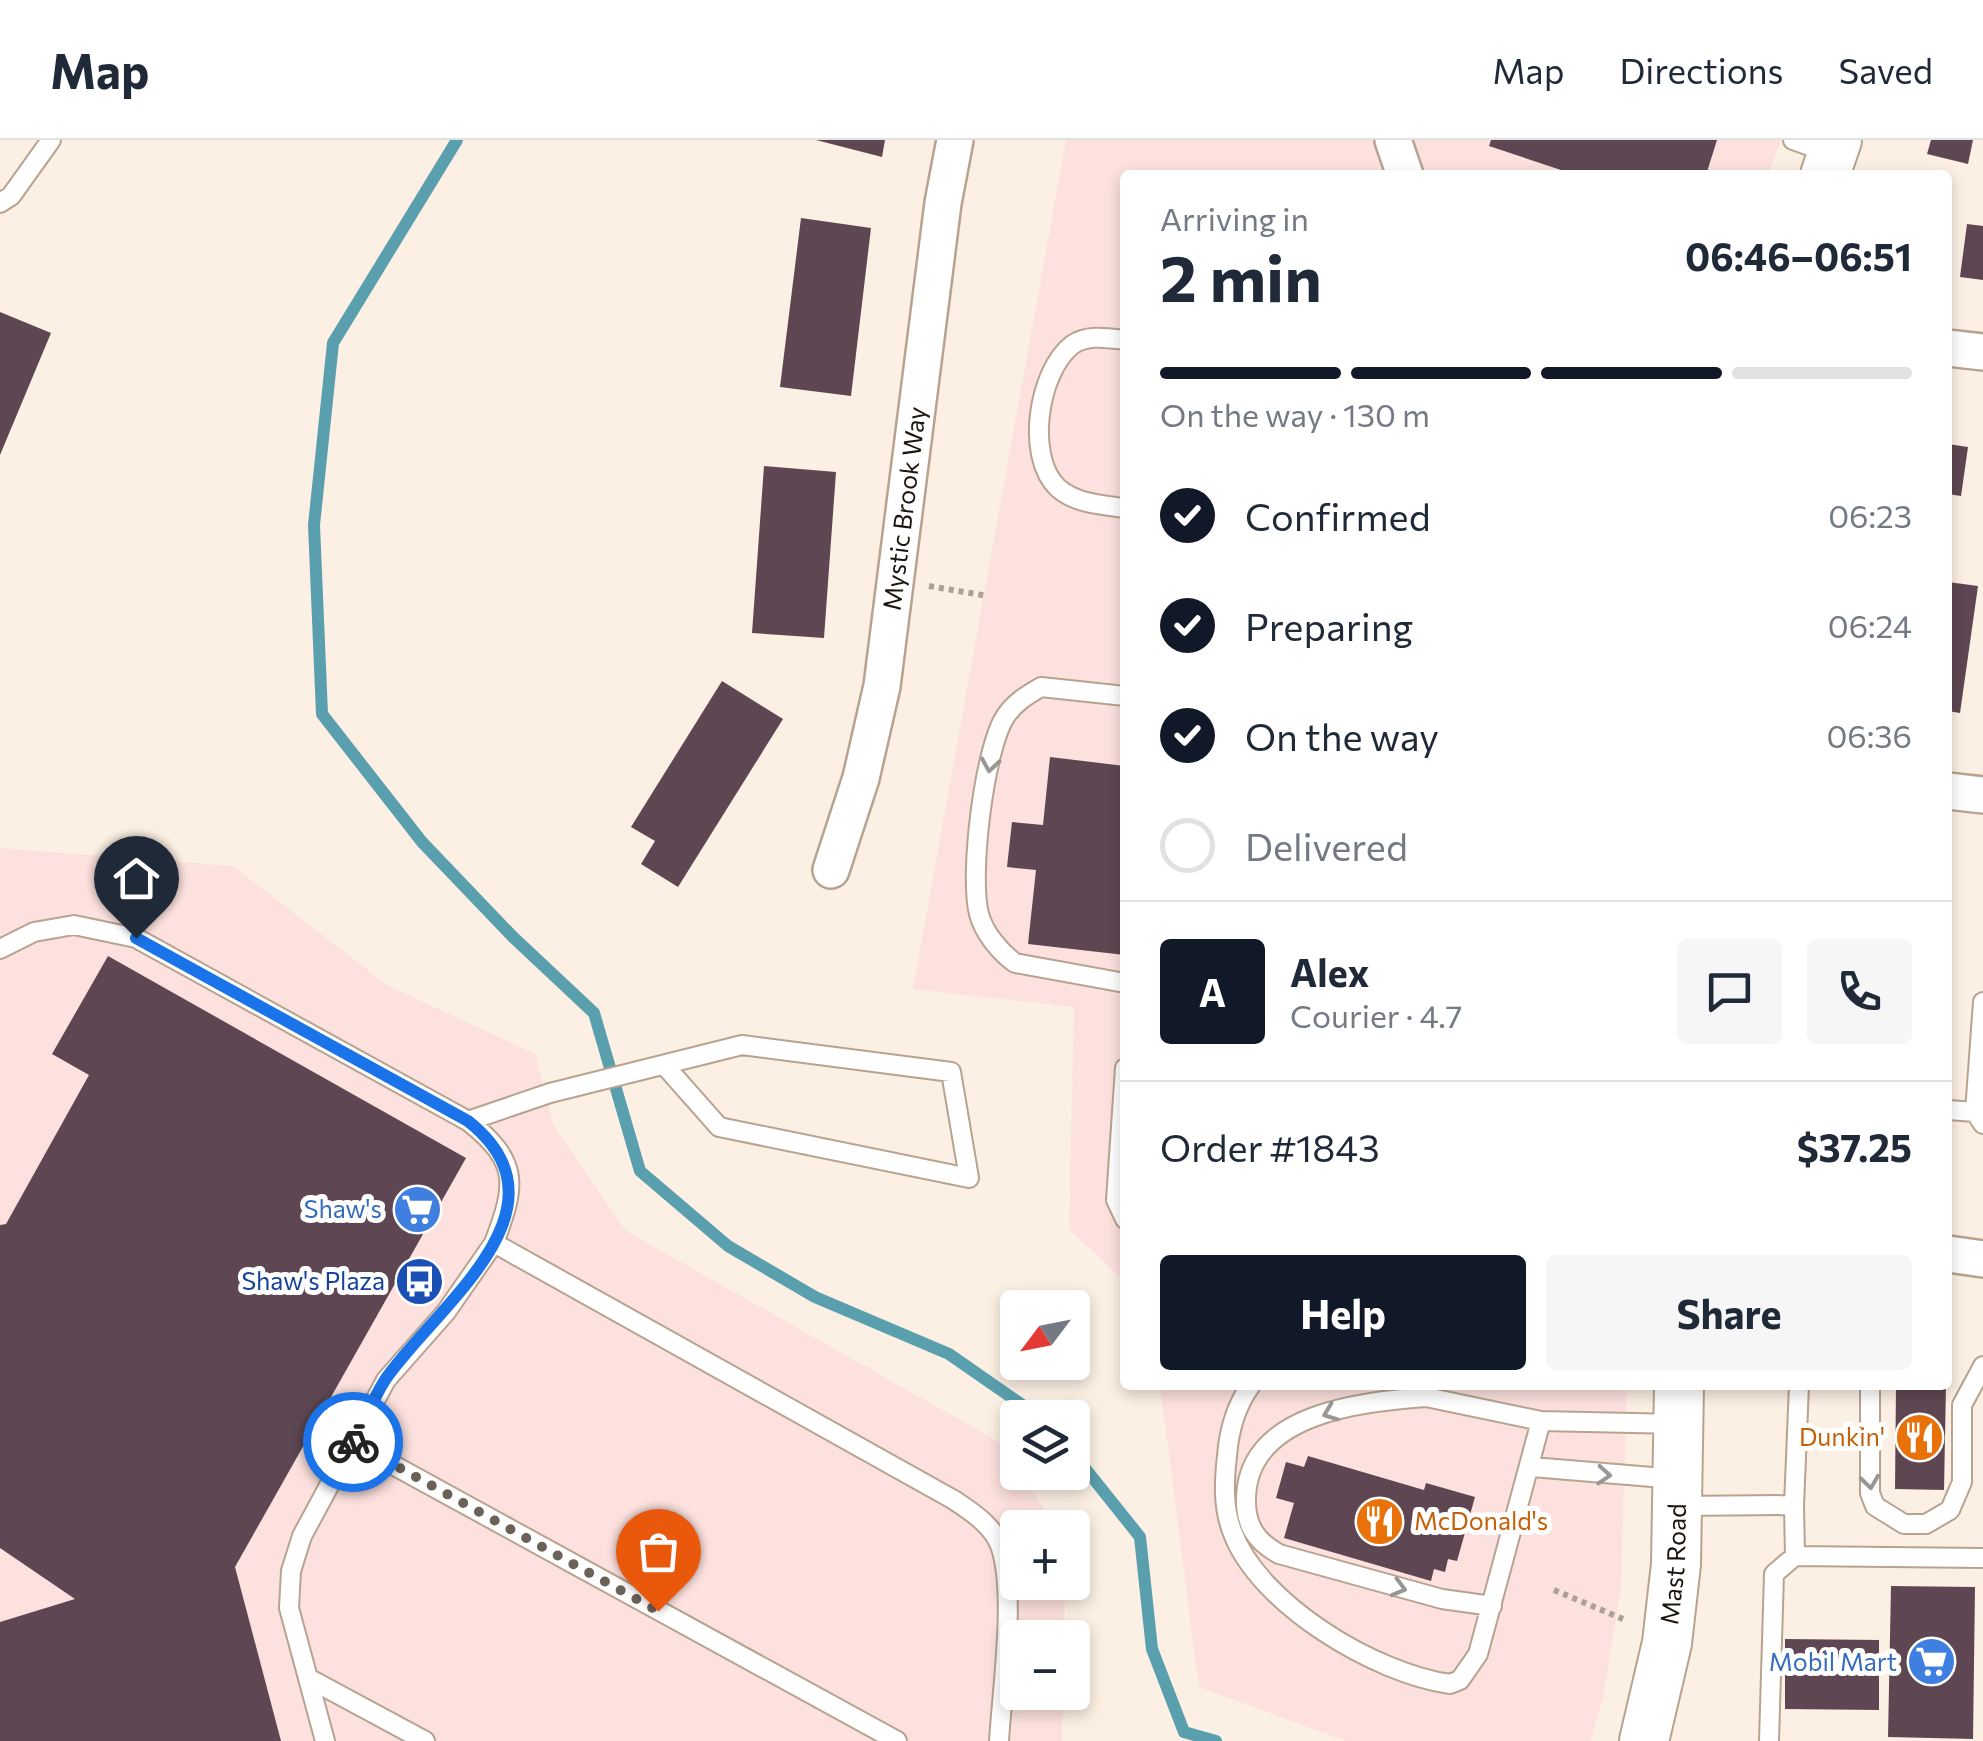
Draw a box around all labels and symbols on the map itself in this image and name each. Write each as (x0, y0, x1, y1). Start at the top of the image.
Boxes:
street label: Mystic Brook Way (876, 405, 931, 612)
one-way arrow (980, 756, 1001, 773)
pin (94, 836, 179, 939)
supermarket icon: Shaw's (391, 1183, 443, 1235)
place label: Shaw's (304, 1193, 382, 1223)
bus stop icon: Shaw's Plaza (394, 1255, 446, 1307)
place label: Shaw's Plaza (241, 1265, 385, 1295)
north arrow (1000, 1290, 1090, 1380)
courier (303, 1392, 403, 1492)
one-way arrow (1322, 1401, 1340, 1421)
restaurant icon: Dunkin' (1894, 1411, 1946, 1463)
place label: Dunkin' (1799, 1421, 1885, 1451)
one-way arrow (1596, 1464, 1612, 1485)
one-way arrow (1859, 1474, 1880, 1490)
restaurant icon: McDonald's (1353, 1495, 1405, 1547)
street label: Mast Road (1653, 1503, 1691, 1626)
place label: McDonald's (1414, 1505, 1548, 1535)
pin (616, 1509, 701, 1612)
one-way arrow (1390, 1576, 1407, 1597)
supermarket icon: Mobil Mart (1906, 1636, 1958, 1688)
place label: Mobil Mart (1769, 1646, 1897, 1676)

